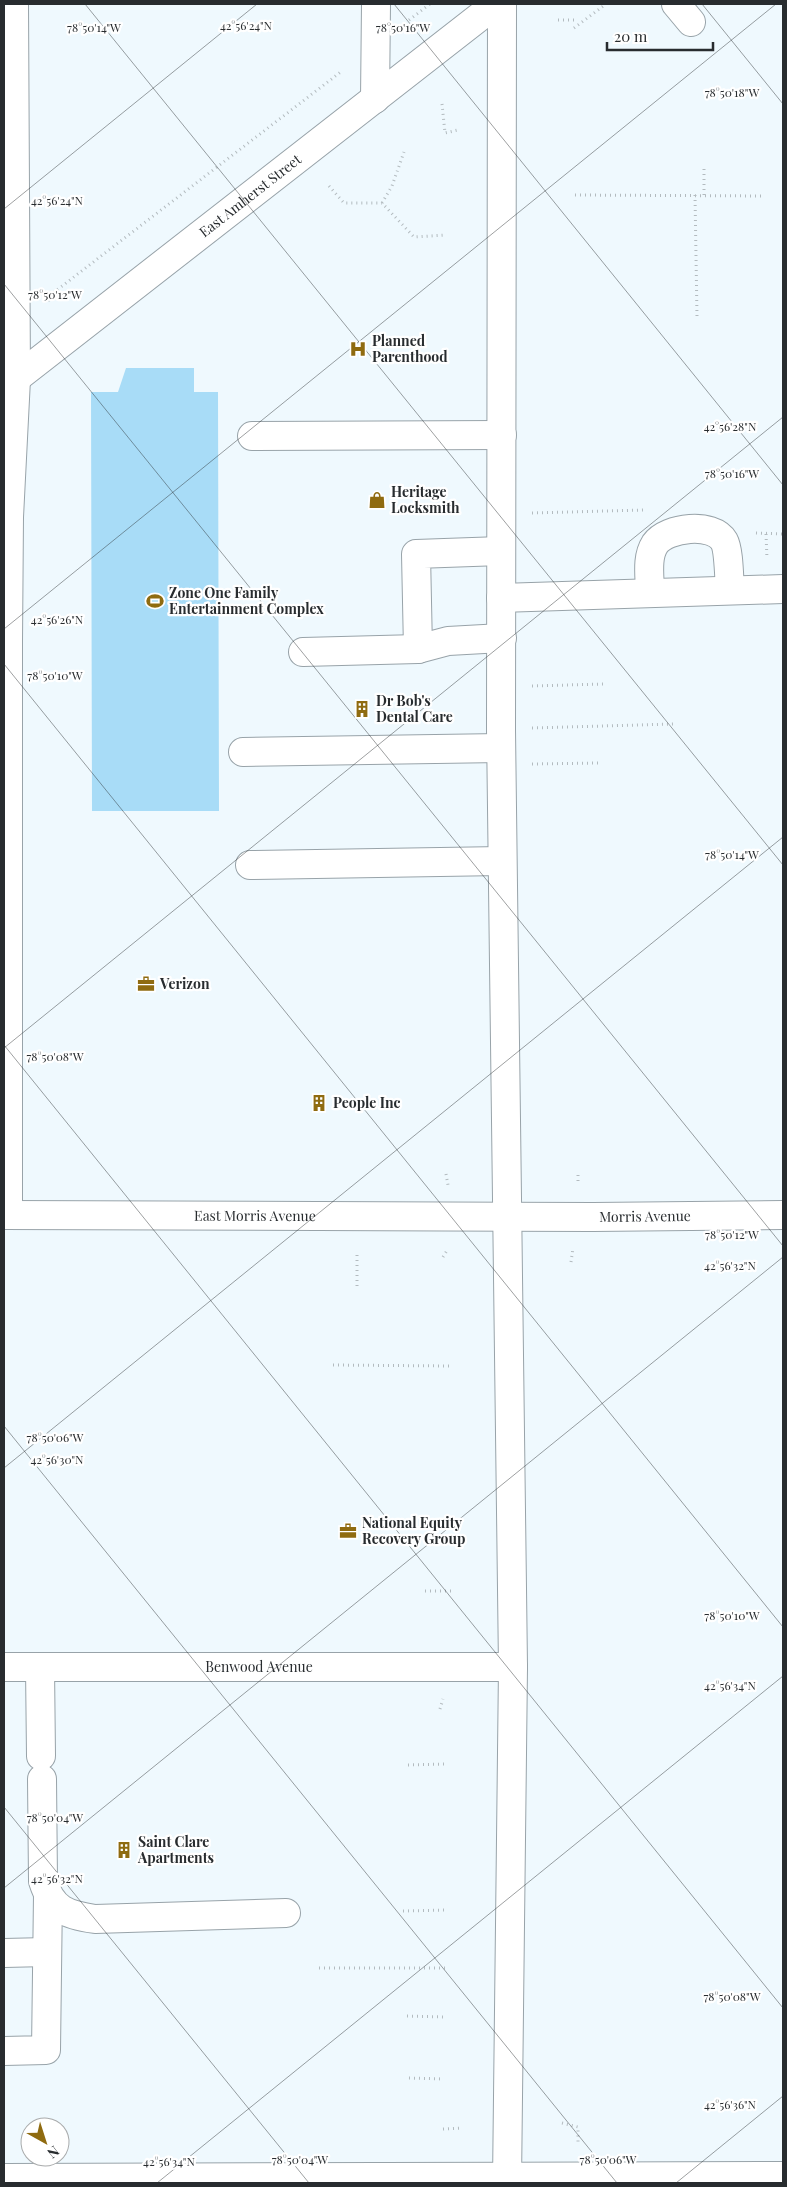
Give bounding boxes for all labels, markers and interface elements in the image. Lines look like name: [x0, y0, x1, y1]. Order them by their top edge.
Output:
text: 42°56'24"N: [220, 17, 273, 33]
text: 78°50'14"W: [67, 19, 121, 35]
text: 78°50'16"W: [376, 19, 430, 35]
scale bar: [607, 20, 713, 52]
text: 20 m: [614, 26, 648, 46]
text: 78°50'18"W: [705, 84, 759, 100]
street label: East Amherst Street: [195, 149, 306, 241]
text: 42°56'24"N: [31, 192, 84, 208]
text: 78°50'12"W: [28, 286, 82, 302]
place label: Planned Parenthood: [372, 331, 448, 366]
hospital icon: Planned Parenthood: [348, 339, 368, 359]
text: 42°56'28"N: [704, 418, 757, 434]
text: 78°50'16"W: [705, 465, 759, 481]
place label: Heritage Locksmith: [391, 482, 460, 517]
shop icon: Heritage Locksmith: [367, 490, 387, 510]
place label: Zone One Family Entertainment Complex: [169, 583, 324, 618]
sports icon: Zone One Family Entertainment Complex: [145, 591, 165, 611]
text: 42°56'26"N: [31, 611, 84, 627]
text: 78°50'10"W: [27, 667, 83, 683]
place label: Dr Bob's Dental Care: [376, 691, 453, 726]
building icon: Dr Bob's Dental Care: [352, 699, 372, 719]
text: 78°50'14"W: [705, 846, 759, 862]
office icon: Verizon: [136, 974, 156, 994]
place label: Verizon: [159, 974, 210, 993]
text: 78°50'08"W: [26, 1048, 84, 1064]
building icon: People Inc: [309, 1093, 329, 1113]
place label: People Inc: [333, 1093, 401, 1112]
street label: East Morris Avenue: [194, 1206, 316, 1225]
street label: Morris Avenue: [599, 1206, 691, 1226]
text: 78°50'12"W: [705, 1226, 759, 1242]
text: 42°56'32"N: [704, 1257, 756, 1273]
text: 78°50'06"W: [27, 1429, 84, 1445]
text: 42°56'30"N: [30, 1451, 84, 1467]
place label: National Equity Recovery Group: [362, 1513, 465, 1548]
office icon: National Equity Recovery Group: [338, 1521, 358, 1541]
text: 78°50'10"W: [704, 1607, 760, 1623]
street label: Benwood Avenue: [205, 1657, 313, 1676]
text: 42°56'34"N: [704, 1677, 756, 1693]
text: 78°50'04"W: [27, 1809, 83, 1825]
place label: Saint Clare Apartments: [137, 1832, 214, 1867]
building icon: Saint Clare Apartments: [114, 1840, 134, 1860]
text: 42°56'32"N: [31, 1870, 83, 1886]
text: 78°50'08"W: [703, 1988, 761, 2004]
text: 42°56'36"N: [704, 2096, 757, 2112]
north arrow: [20, 2117, 70, 2167]
text: N: [44, 2142, 63, 2163]
text: 78°50'04"W: [272, 2151, 328, 2167]
text: 78°50'06"W: [580, 2151, 637, 2167]
text: 42°56'34"N: [143, 2153, 195, 2169]

